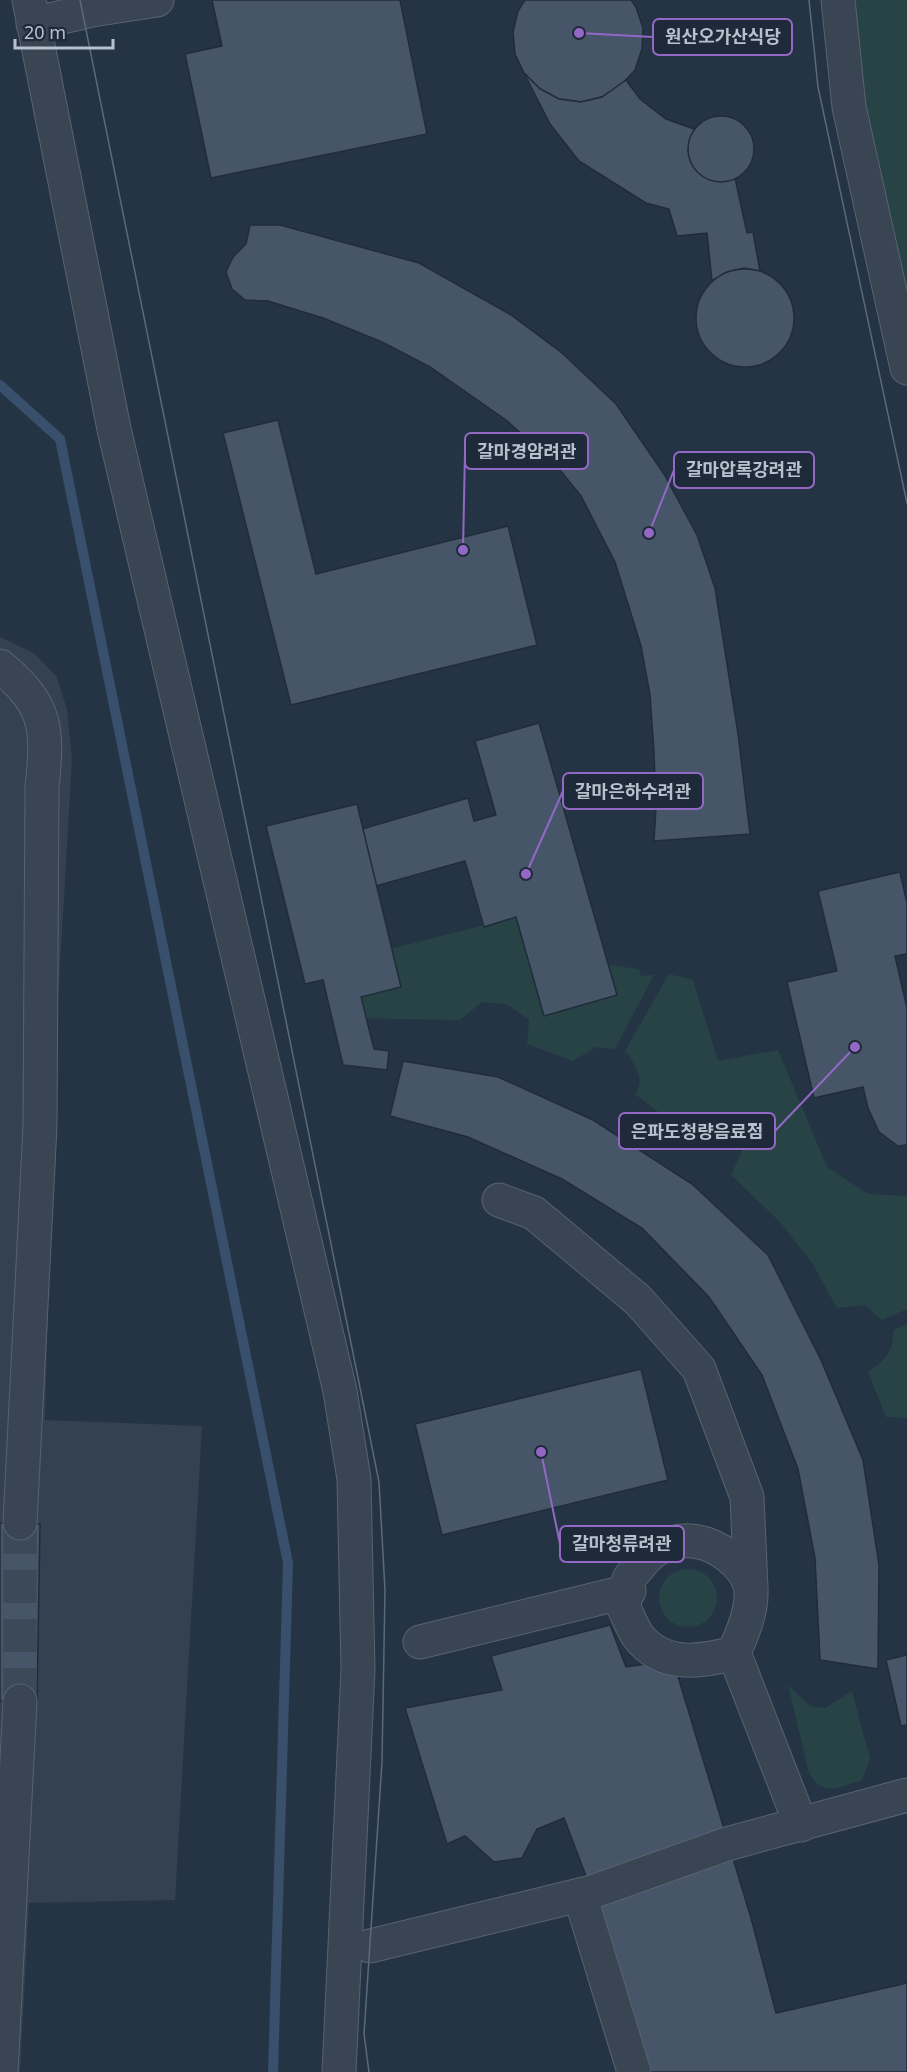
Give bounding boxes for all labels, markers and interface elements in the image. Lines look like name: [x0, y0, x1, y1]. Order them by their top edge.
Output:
scale bar: [15, 12, 112, 50]
callout: 원산오가산식당: [653, 19, 792, 55]
text: 20 m: [24, 20, 66, 44]
text: 원산오가산식당: [665, 24, 781, 48]
callout: 갈마경암려관: [465, 433, 588, 469]
text: 갈마경암려관: [477, 439, 577, 463]
callout: 갈마압록강려관: [674, 452, 814, 488]
text: 갈마압록강려관: [686, 457, 802, 481]
callout: 갈마은하수려관: [563, 773, 703, 809]
text: 갈마은하수려관: [575, 779, 691, 803]
callout: 은파도청량음료점: [619, 1113, 775, 1149]
text: 은파도청량음료점: [631, 1119, 763, 1143]
callout: 갈마청류려관: [560, 1526, 684, 1562]
text: 갈마청류려관: [572, 1531, 672, 1555]

